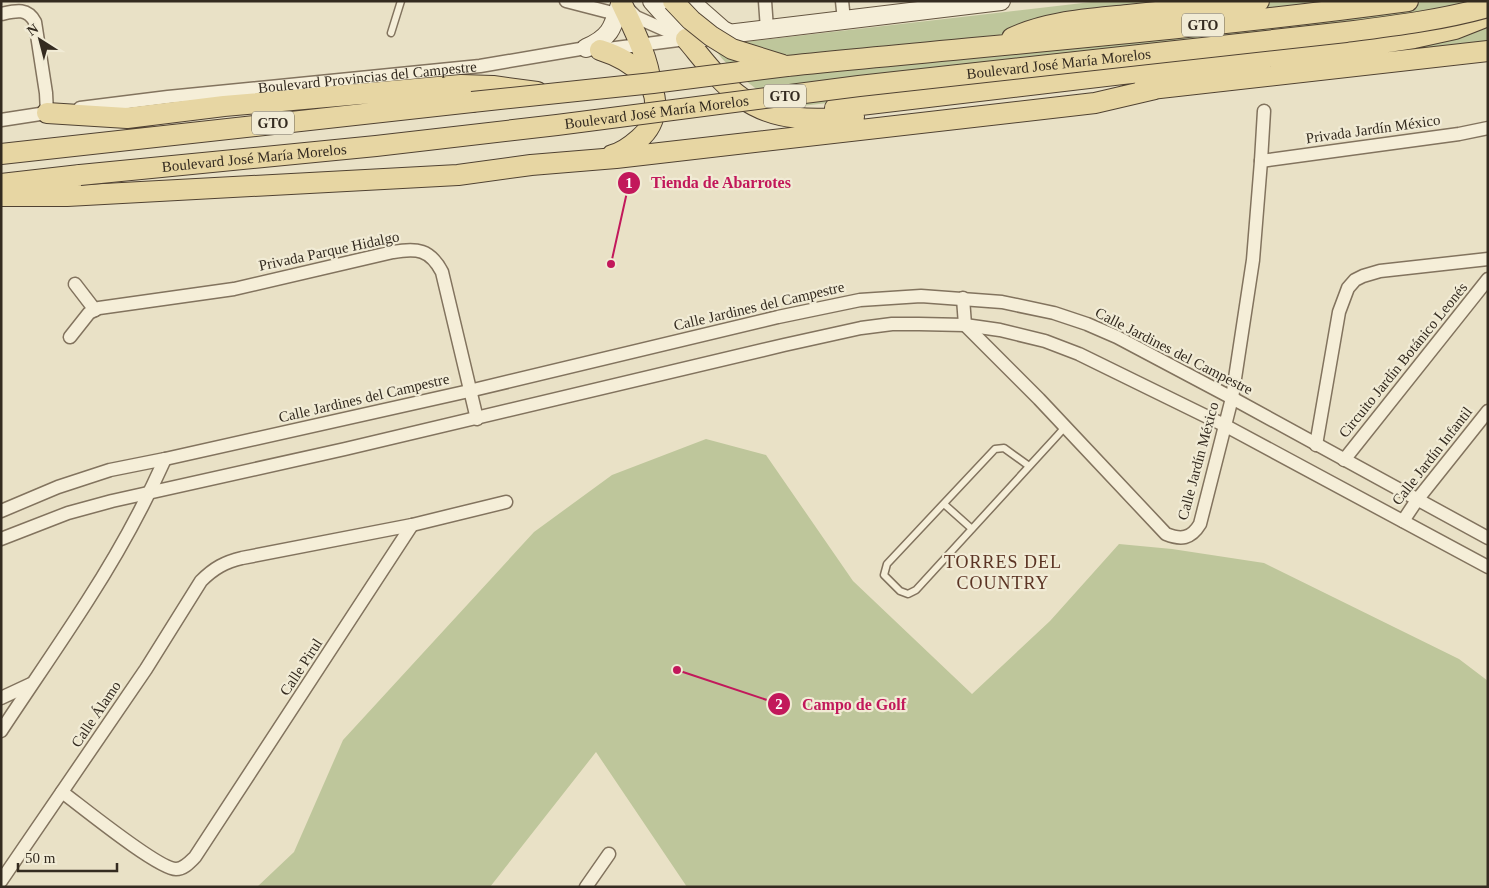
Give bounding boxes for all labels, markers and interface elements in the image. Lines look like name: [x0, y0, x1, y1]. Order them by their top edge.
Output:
road number: GTO: [1182, 14, 1224, 36]
north arrow: [15, 15, 65, 65]
text: N: [24, 21, 41, 39]
street label: Boulevard José María Morelos: [966, 46, 1152, 82]
street label: Boulevard Provincias del Campestre: [257, 58, 478, 96]
road number: GTO: [764, 84, 806, 108]
street label: Boulevard José María Morelos: [564, 92, 750, 132]
road number: GTO: [252, 112, 294, 134]
street label: Privada Jardín México: [1305, 112, 1441, 146]
street label: Boulevard José María Morelos: [161, 141, 347, 175]
callout: Tienda de Abarrotes: [616, 167, 802, 198]
text: Tienda de Abarrotes: [651, 174, 791, 191]
text: 1: [625, 175, 633, 191]
street label: Privada Parque Hidalgo: [257, 228, 401, 274]
street label: Calle Jardines del Campestre: [672, 278, 846, 333]
street label: Circuito Jardín Botánico Leonés: [1336, 279, 1471, 441]
street label: Calle Jardines del Campestre: [1093, 304, 1256, 398]
street label: Calle Jardines del Campestre: [277, 370, 451, 425]
street label: Calle Jardín México: [1175, 400, 1221, 522]
street label: Calle Jardín Infantil: [1389, 404, 1475, 508]
district label: TORRES DEL COUNTRY: [944, 552, 1062, 593]
street label: Calle Pirul: [277, 636, 325, 698]
street label: Calle Álamo: [68, 678, 124, 750]
callout: Campo de Golf: [767, 688, 916, 719]
text: 2: [775, 696, 783, 712]
text: Campo de Golf: [802, 696, 907, 714]
scale bar: [18, 840, 116, 872]
text: 50 m: [25, 850, 56, 866]

